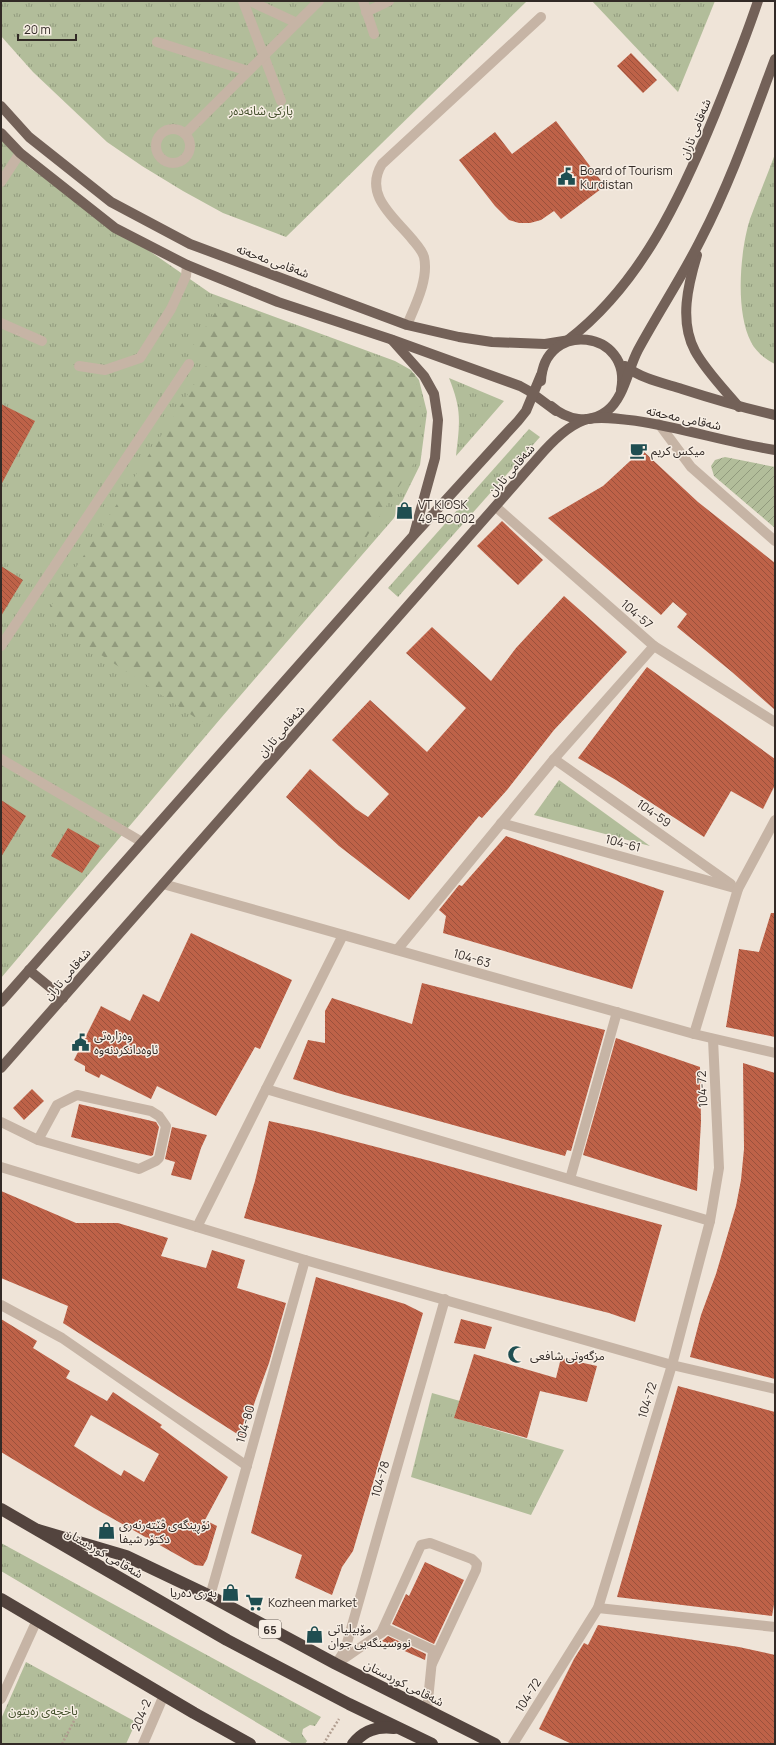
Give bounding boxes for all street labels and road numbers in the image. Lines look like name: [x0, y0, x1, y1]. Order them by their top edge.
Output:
street label: شەقامی تاران: [675, 96, 715, 162]
street label: شەقامی مەحەتە: [234, 240, 312, 282]
street label: شەقامی مەحەتە: [645, 402, 723, 434]
street label: شەقامی تاران: [484, 440, 538, 500]
street label: 104-57: [617, 595, 657, 633]
street label: شەقامی تاران: [254, 701, 308, 761]
street label: 104-59: [633, 795, 675, 831]
street label: 104-61: [603, 830, 643, 856]
street label: شەقامی تاران: [40, 944, 94, 1004]
street label: 104-63: [451, 945, 493, 971]
street label: 104-72: [693, 1070, 711, 1108]
street label: 104-72: [633, 1380, 661, 1420]
street label: 104-80: [232, 1403, 258, 1445]
street label: 104-78: [367, 1459, 393, 1499]
street label: شەقامی کوردستان: [62, 1524, 146, 1582]
road number: 65: [259, 1620, 281, 1638]
street label: شەقامی کوردستان: [361, 1656, 447, 1710]
street label: 104-72: [511, 1675, 545, 1715]
street label: 204-2: [127, 1696, 155, 1734]

